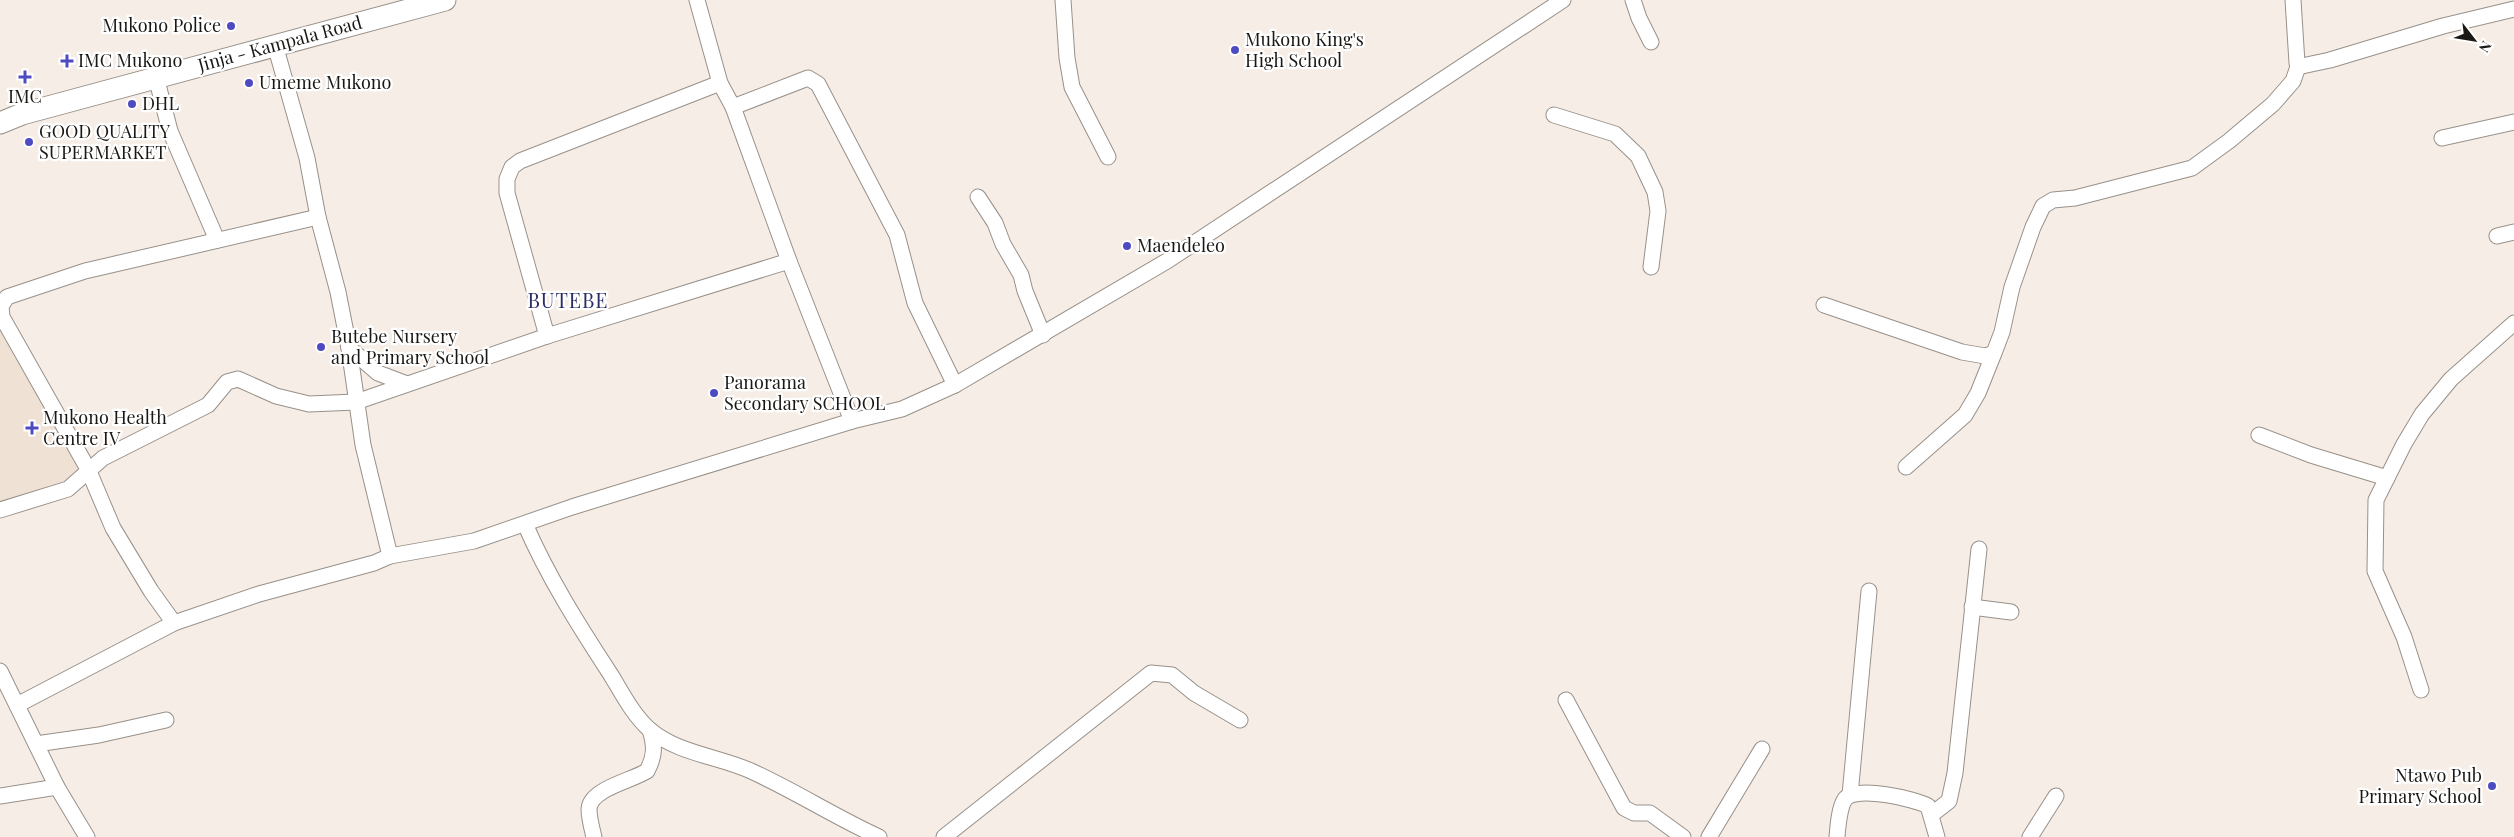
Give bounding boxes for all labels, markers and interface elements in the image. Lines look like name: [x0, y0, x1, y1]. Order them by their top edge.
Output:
street label: Jinja - Kampala Road: [194, 9, 365, 77]
place label: Mukono Police: [102, 13, 221, 37]
north arrow: [2449, 15, 2499, 65]
marker: Mukono Police: [225, 20, 237, 32]
place label: Mukono King's High School: [1245, 27, 1364, 72]
text: N: [2475, 38, 2496, 56]
marker: Mukono King's High School: [1229, 44, 1241, 56]
place label: IMC Mukono: [78, 48, 182, 72]
marker: IMC Mukono: [60, 54, 74, 68]
marker: IMC: [18, 70, 32, 84]
place label: Umeme Mukono: [259, 70, 392, 94]
marker: Umeme Mukono: [243, 77, 255, 89]
place label: IMC: [8, 84, 42, 108]
place label: DHL: [142, 91, 179, 115]
marker: DHL: [126, 98, 138, 110]
place label: GOOD QUALITY SUPERMARKET: [39, 119, 171, 164]
marker: GOOD QUALITY SUPERMARKET: [23, 136, 35, 148]
place label: Maendeleo: [1137, 233, 1225, 257]
marker: Maendeleo: [1121, 240, 1133, 252]
district label: BUTEBE: [527, 286, 609, 313]
place label: Butebe Nursery and Primary School: [331, 324, 489, 369]
marker: Butebe Nursery and Primary School: [315, 341, 327, 353]
place label: Panorama Secondary SCHOOL: [724, 370, 886, 415]
marker: Panorama Secondary SCHOOL: [708, 387, 720, 399]
place label: Mukono Health Centre IV: [43, 405, 167, 450]
marker: Mukono Health Centre IV: [25, 421, 39, 435]
place label: Ntawo Pub Primary School: [2358, 763, 2482, 808]
marker: Ntawo Pub Primary School: [2486, 780, 2498, 792]

